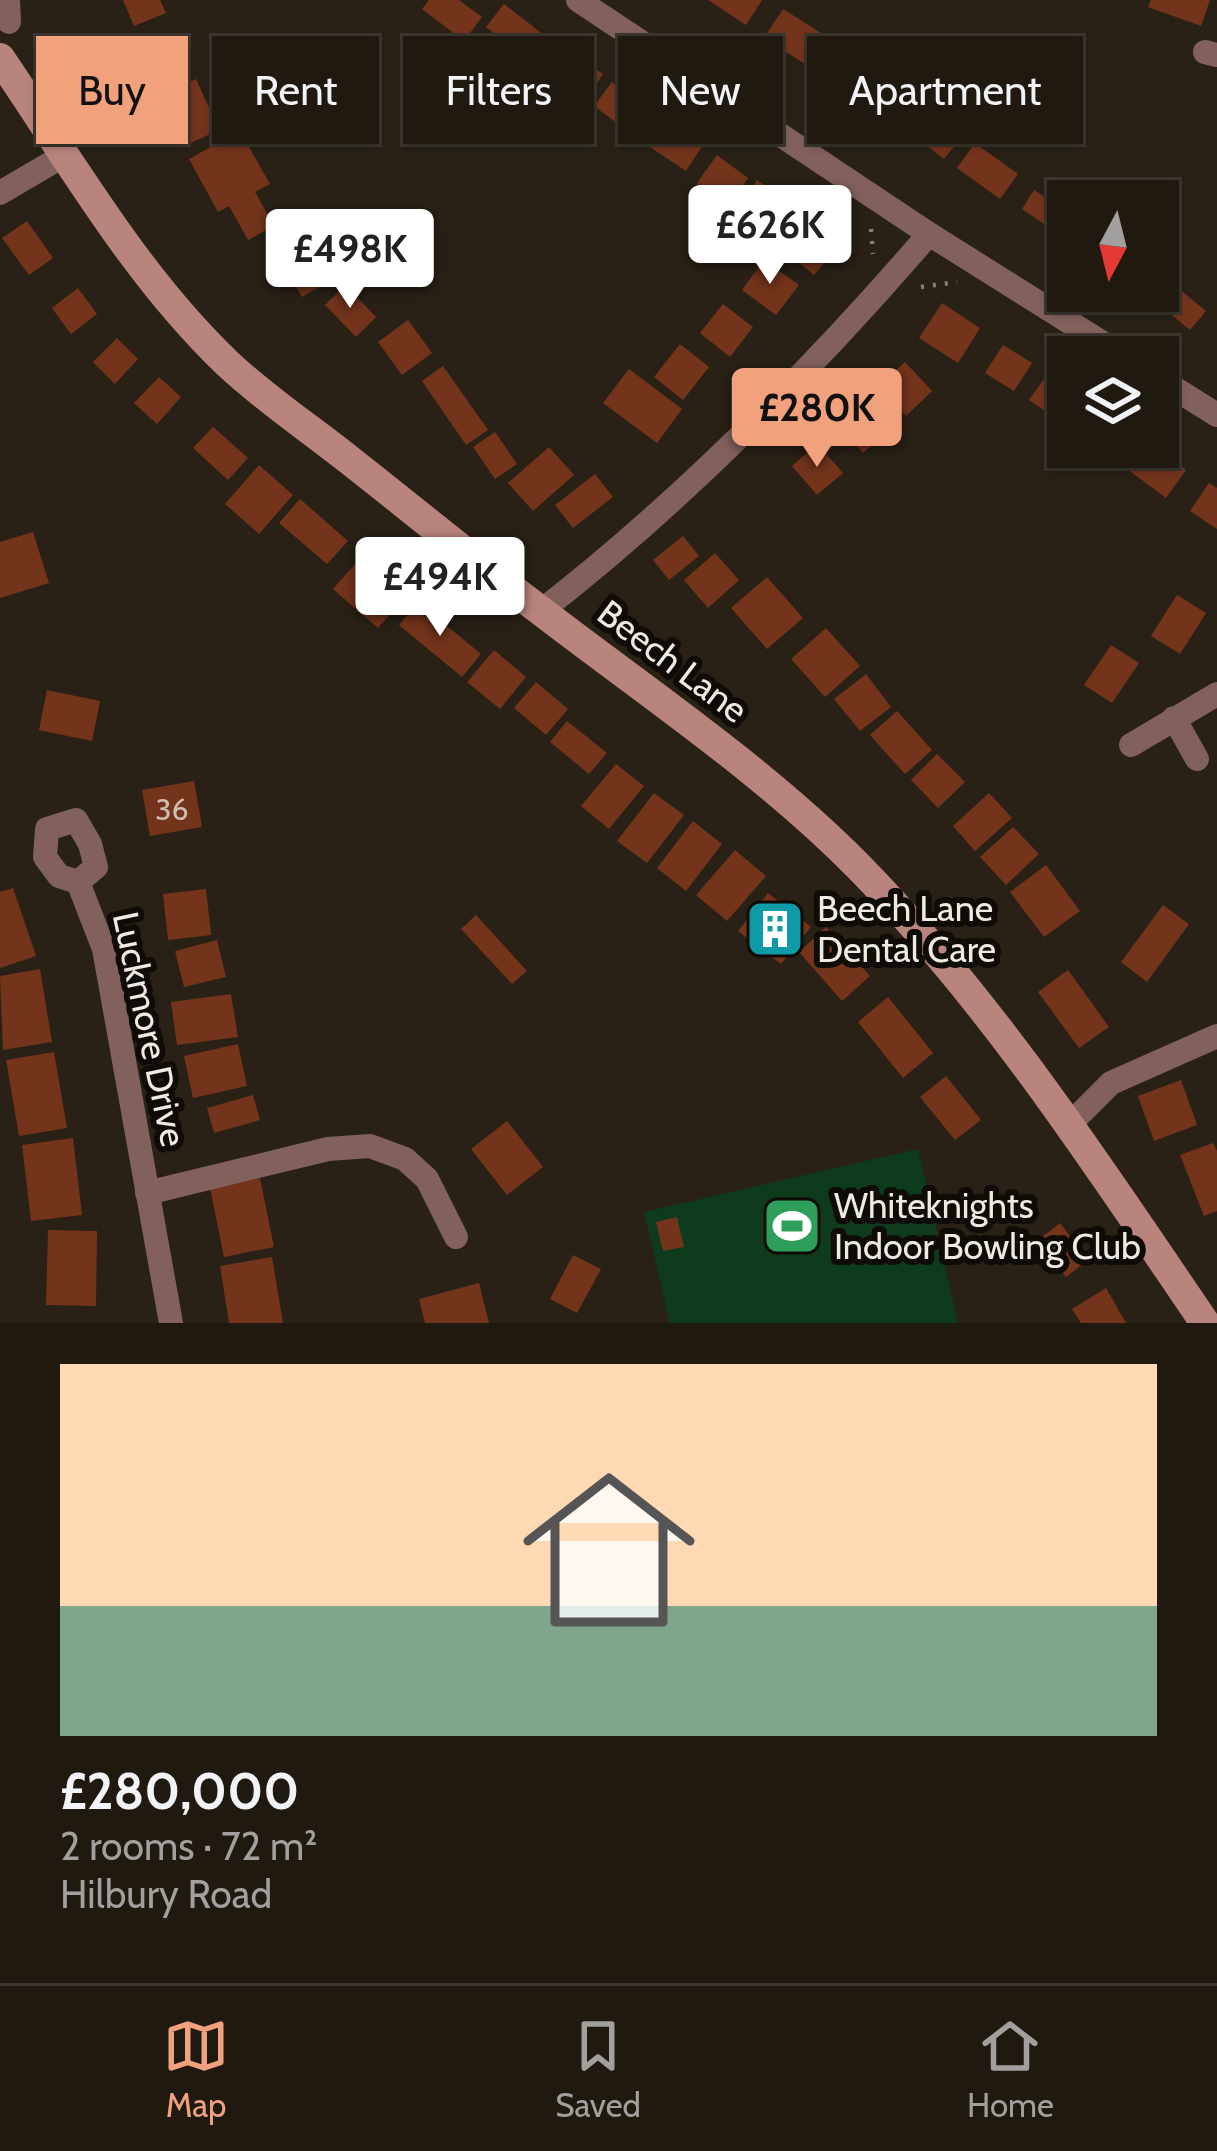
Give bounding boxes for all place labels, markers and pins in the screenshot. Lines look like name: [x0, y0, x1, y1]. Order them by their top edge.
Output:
pin: £626K: [686, 185, 854, 287]
pin: £498K: [266, 209, 434, 311]
pin: £280K: [733, 368, 901, 470]
pin: £494K: [356, 537, 524, 639]
place label: Beech Lane Dental Care: [817, 886, 996, 971]
building icon: Beech Lane Dental Care: [744, 898, 806, 960]
place label: Whiteknights Indoor Bowling Club: [834, 1183, 1141, 1268]
sports icon: Whiteknights Indoor Bowling Club: [761, 1195, 823, 1257]

